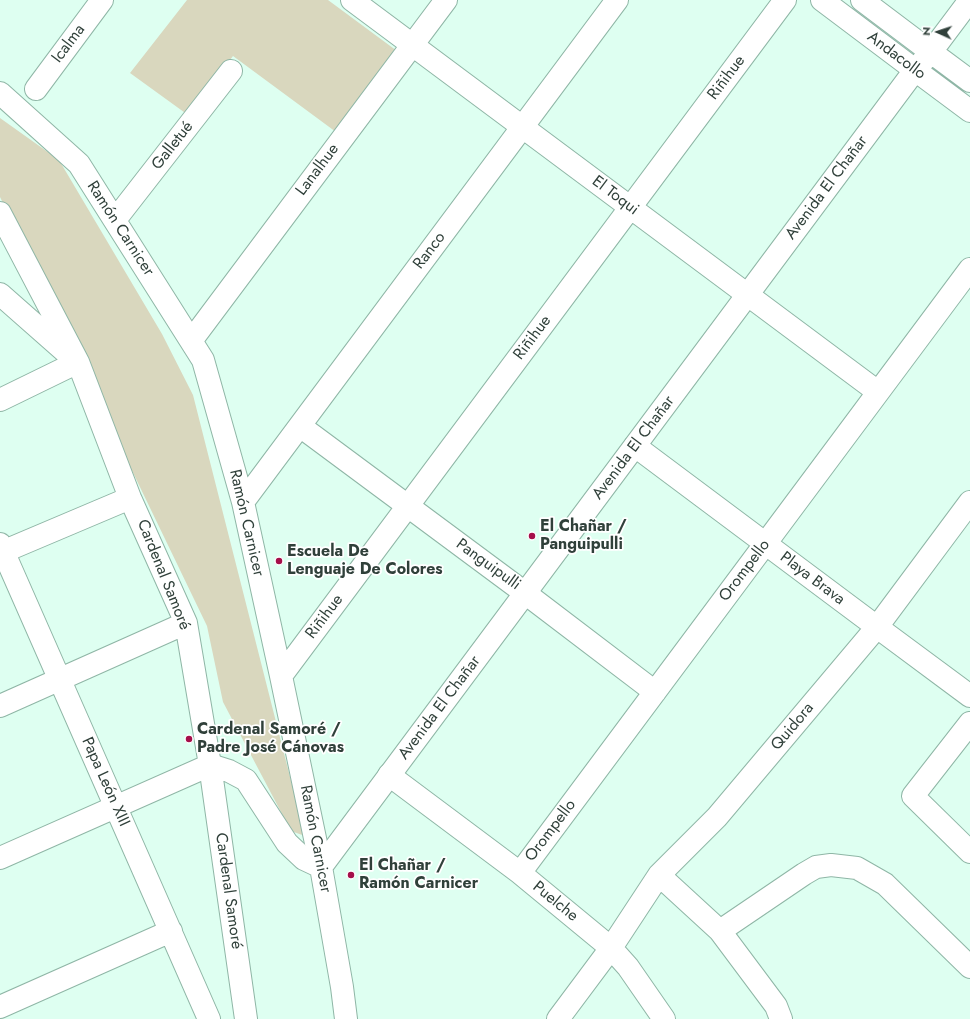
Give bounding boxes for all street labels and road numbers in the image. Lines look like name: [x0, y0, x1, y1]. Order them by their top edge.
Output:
street label: Icalma: [48, 21, 90, 67]
street label: Andacollo: [863, 28, 929, 84]
street label: Riñihue: [704, 52, 750, 104]
street label: Galletué: [148, 118, 198, 174]
street label: Avenida El Chañar: [782, 132, 872, 244]
street label: Lanalhue: [292, 140, 344, 200]
street label: El Toqui: [588, 172, 642, 220]
street label: Ramón Carnicer: [82, 178, 158, 280]
street label: Ranco: [410, 229, 450, 273]
street label: Riñihue: [510, 312, 556, 364]
street label: Avenida El Chañar: [589, 392, 679, 504]
street label: Ramón Carnicer: [224, 468, 268, 578]
street label: Cardenal Samoré: [132, 517, 194, 633]
street label: Panguipulli: [452, 535, 524, 595]
street label: Orompello: [715, 536, 775, 606]
street label: Playa Brava: [776, 548, 848, 610]
street label: Riñihue: [302, 591, 348, 643]
street label: Avenida El Chañar: [395, 652, 485, 764]
street label: Quidora: [768, 699, 818, 755]
street label: Papa León XIII: [77, 734, 133, 830]
street label: Ramón Carnicer: [295, 784, 335, 894]
street label: Orompello: [521, 796, 581, 866]
street label: Cardenal Samoré: [210, 832, 246, 950]
street label: Puelche: [528, 878, 582, 926]

